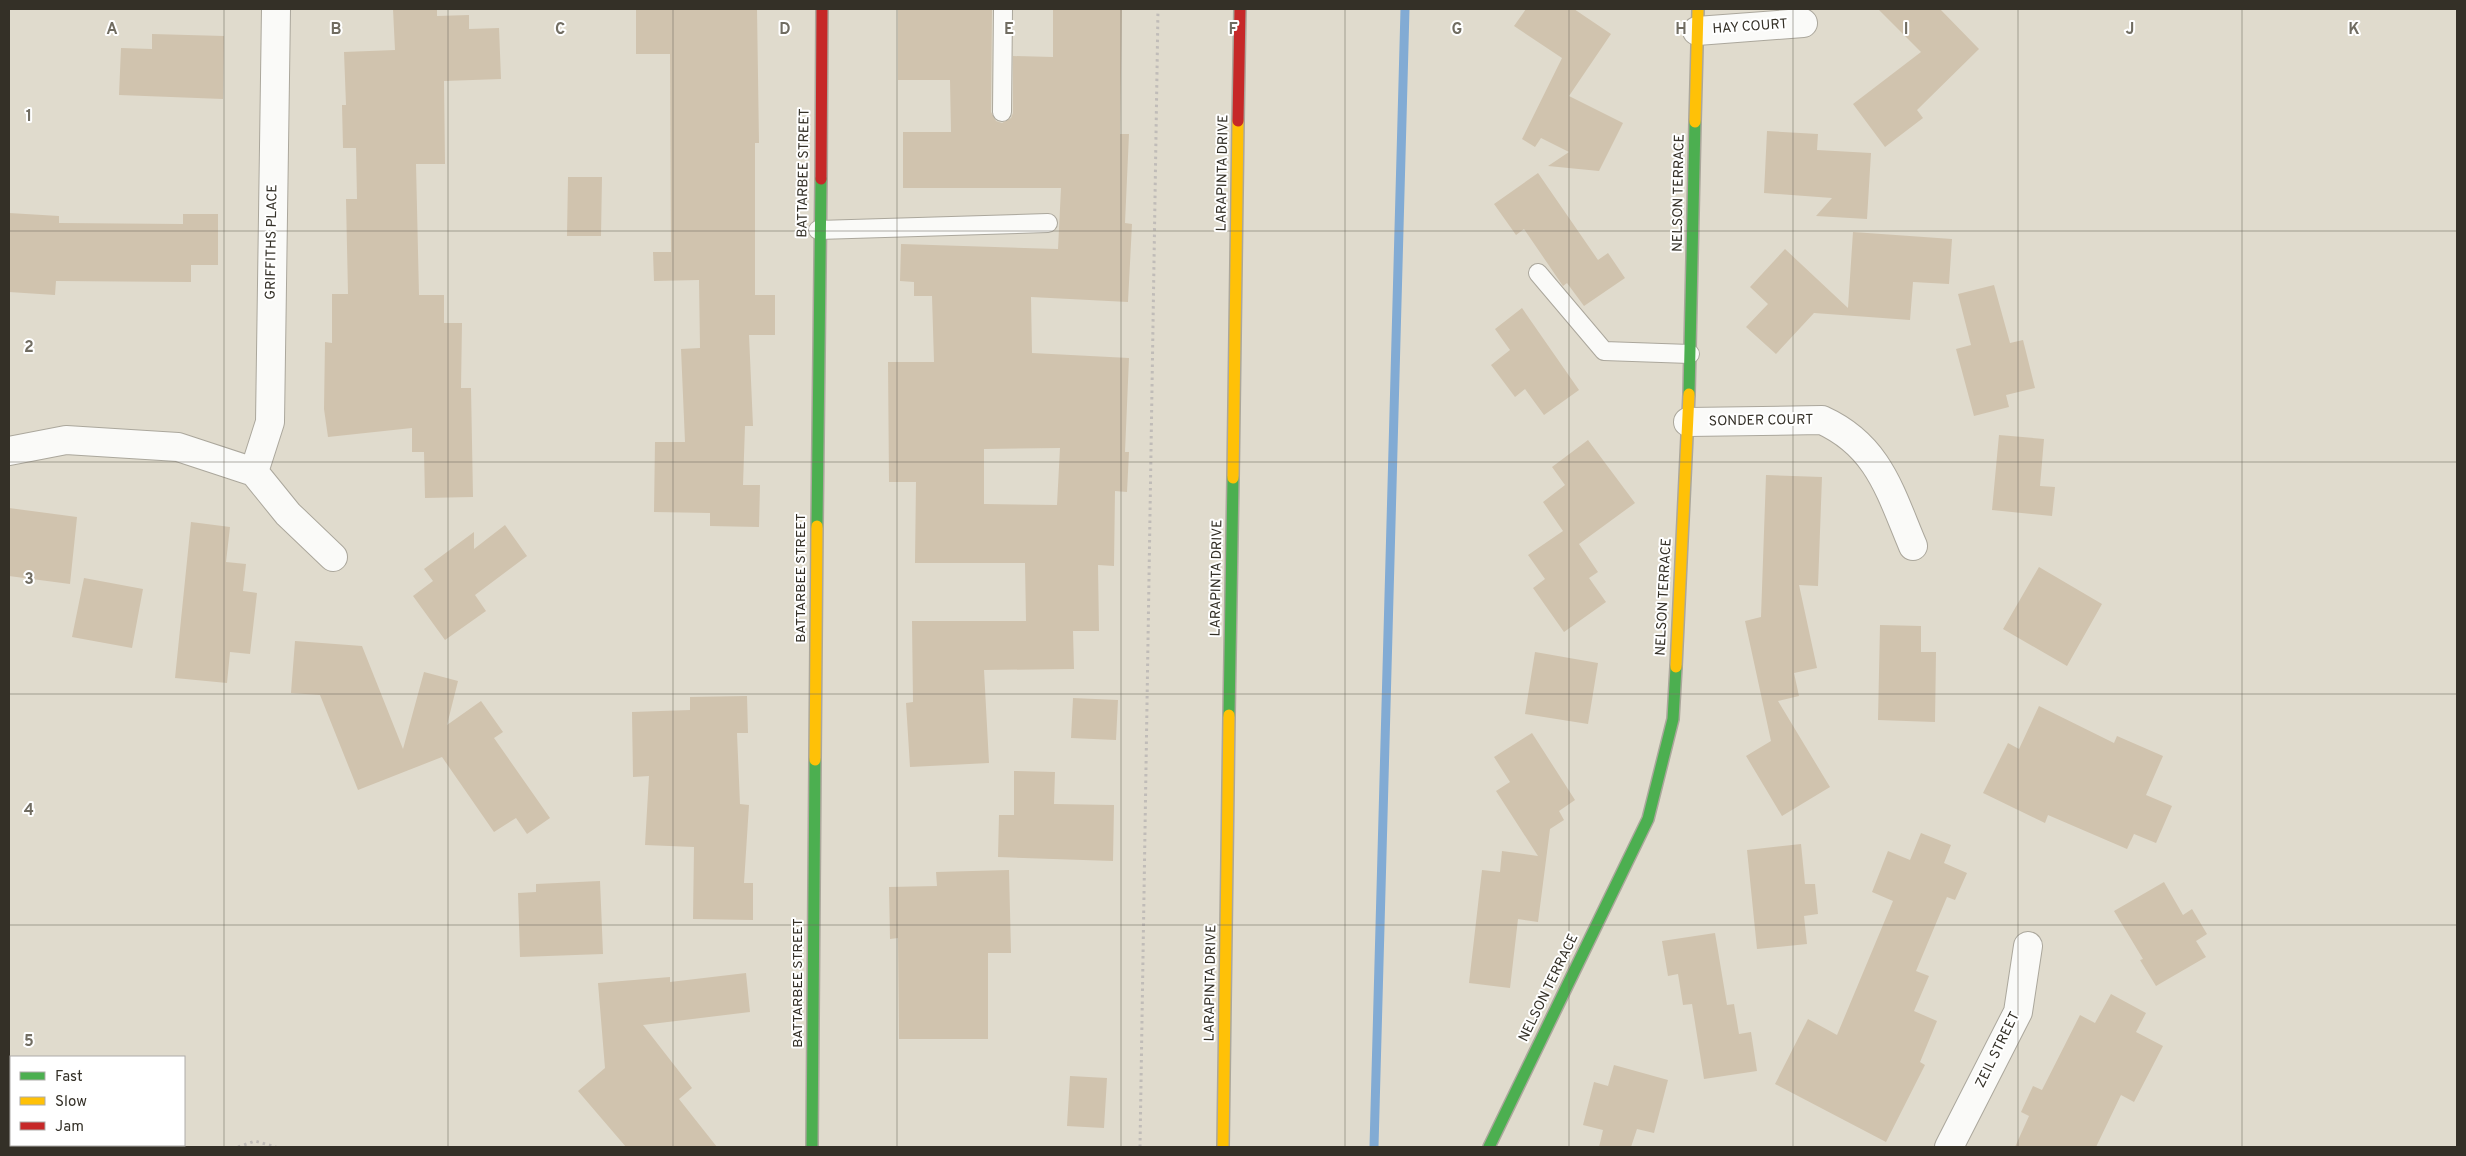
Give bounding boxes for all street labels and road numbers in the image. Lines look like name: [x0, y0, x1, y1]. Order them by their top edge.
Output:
street label: HAY COURT: [1712, 16, 1788, 38]
street label: BATTARBEE STREET: [794, 108, 814, 238]
street label: LARAPINTA DRIVE: [1213, 114, 1233, 232]
street label: NELSON TERRACE: [1669, 134, 1689, 252]
street label: GRIFFITHS PLACE: [262, 184, 282, 300]
street label: SONDER COURT: [1709, 412, 1813, 430]
street label: BATTARBEE STREET: [793, 513, 810, 643]
street label: LARAPINTA DRIVE: [1207, 519, 1227, 637]
street label: NELSON TERRACE: [1652, 538, 1676, 656]
street label: BATTARBEE STREET: [790, 918, 807, 1048]
street label: LARAPINTA DRIVE: [1201, 924, 1221, 1042]
street label: NELSON TERRACE: [1516, 931, 1582, 1045]
street label: ZEIL STREET: [1972, 1009, 2024, 1091]

